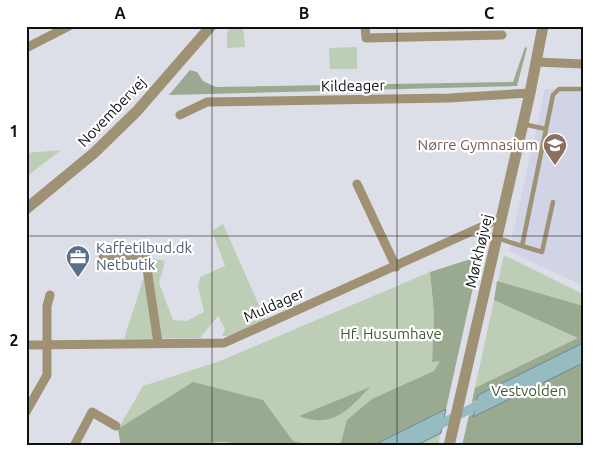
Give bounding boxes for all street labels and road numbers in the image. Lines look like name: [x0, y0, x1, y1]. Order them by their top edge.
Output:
street label: Novembervej: [74, 73, 149, 150]
street label: Kildeager: [321, 76, 386, 95]
street label: Mørkhøjvej: [462, 212, 495, 289]
street label: Muldager: [241, 284, 307, 325]

